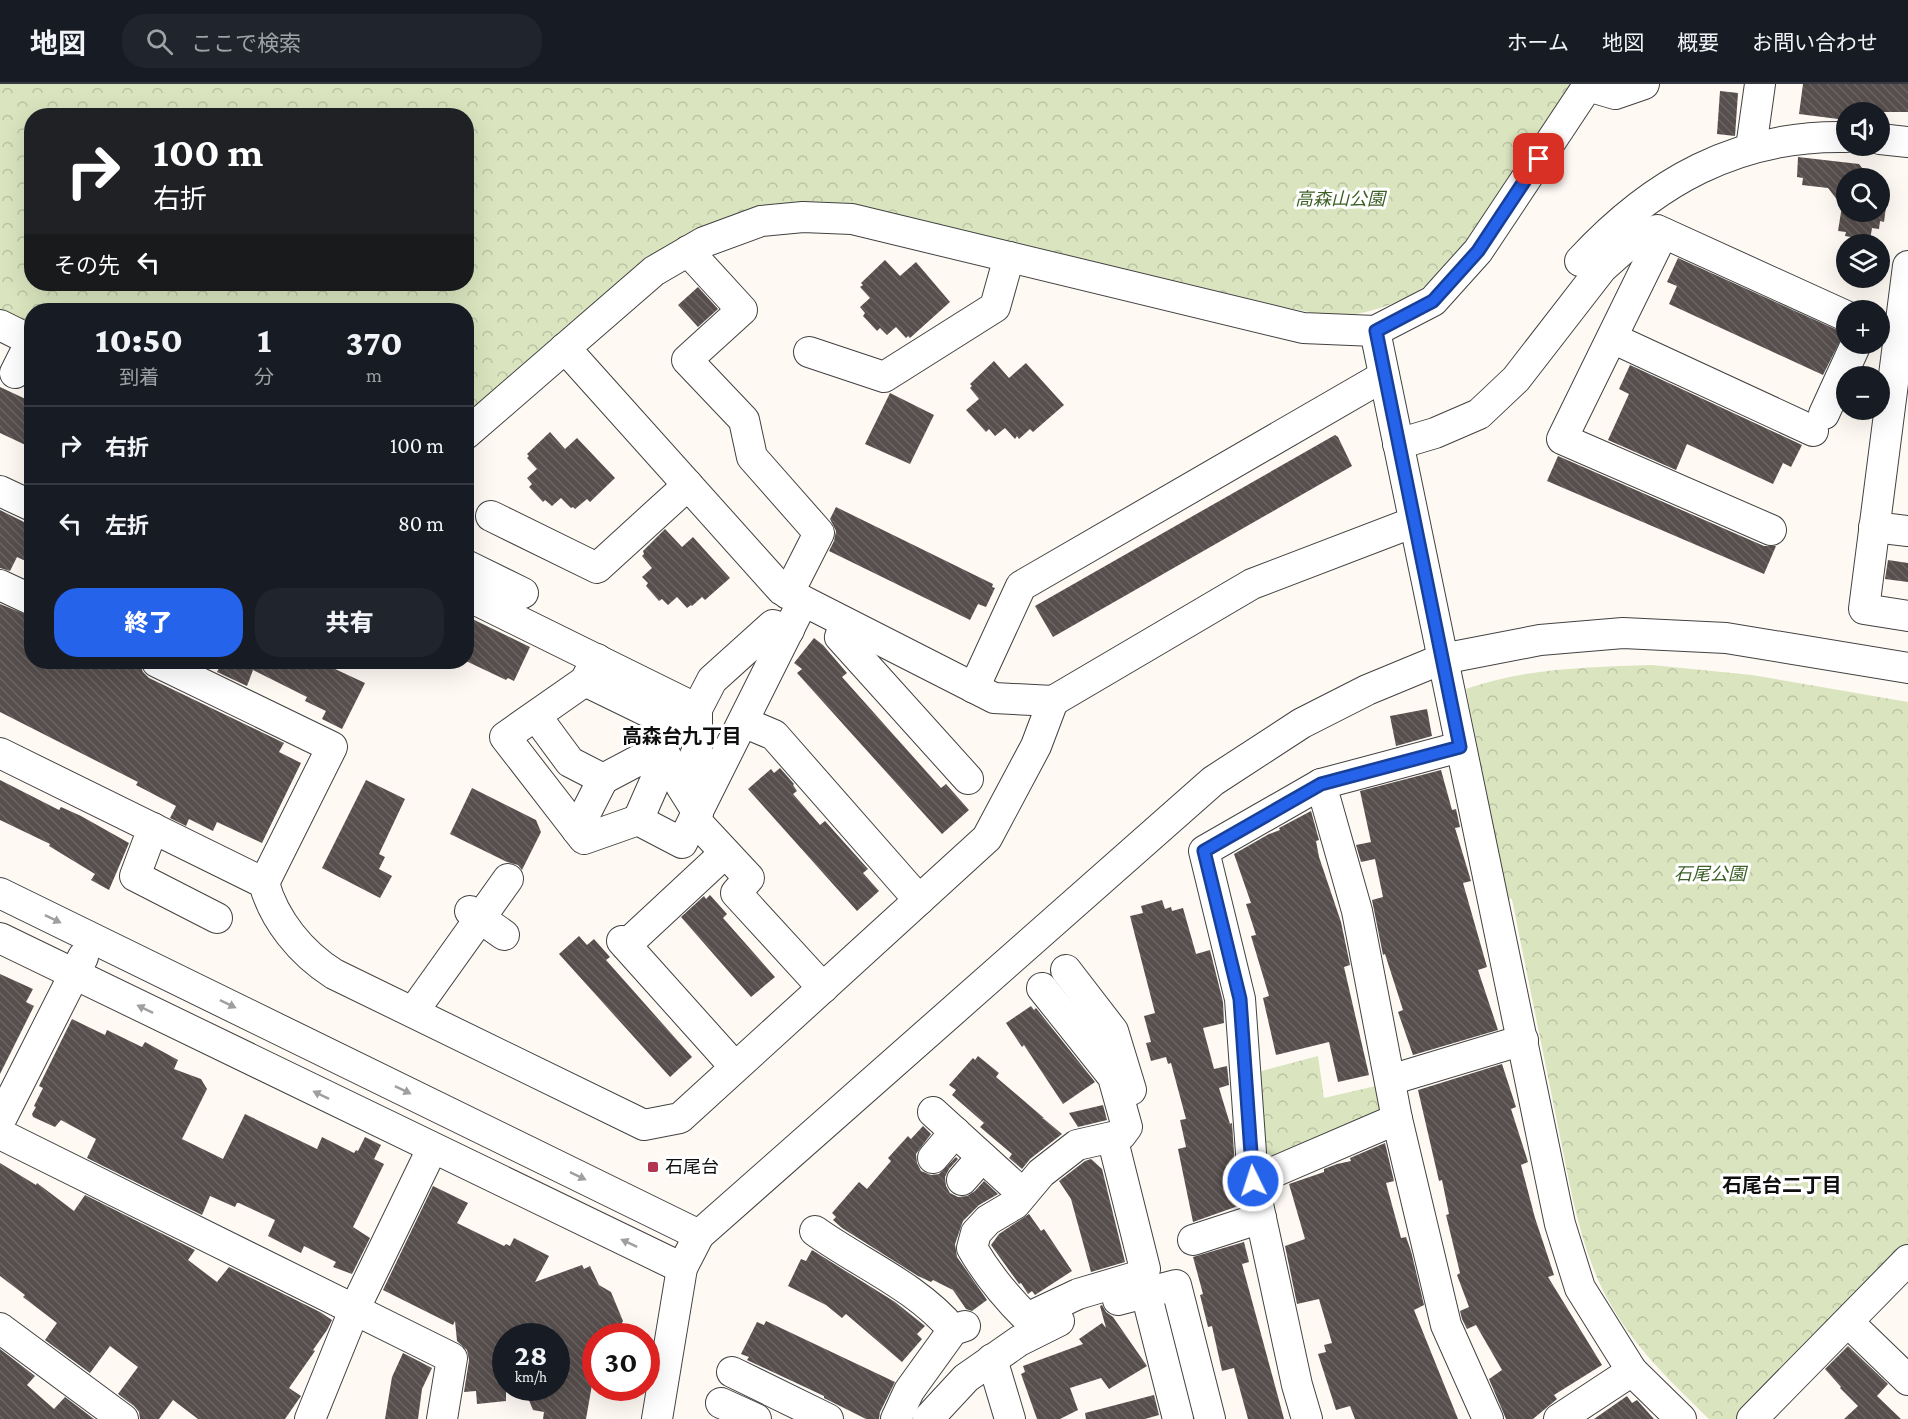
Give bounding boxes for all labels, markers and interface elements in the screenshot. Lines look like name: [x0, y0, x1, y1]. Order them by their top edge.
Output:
search box: [122, 14, 542, 68]
icon: search: [143, 25, 176, 58]
text: 地図: [30, 28, 86, 59]
text: ここで検索: [191, 31, 301, 56]
text: ホーム: [1507, 31, 1569, 55]
text: 地図: [1602, 31, 1644, 55]
text: 概要: [1677, 31, 1719, 55]
text: お問い合わせ: [1752, 31, 1878, 55]
map controls: [1836, 102, 1890, 420]
button: sound: [1836, 102, 1890, 156]
text: 100 m: [153, 128, 263, 175]
icon: right: [54, 132, 132, 210]
pin: [1513, 133, 1564, 184]
icon: arrive: [1522, 142, 1555, 175]
button: search: [1836, 168, 1890, 222]
text: 右折: [153, 184, 207, 214]
park label: 高森山公園: [1295, 189, 1388, 209]
button: layers: [1836, 234, 1890, 288]
icon: left: [132, 246, 165, 279]
text: その先: [54, 253, 120, 278]
button: +: [1836, 300, 1890, 354]
text: 10:50: [95, 320, 183, 360]
text: 1: [257, 320, 271, 360]
text: 370: [346, 323, 403, 363]
text: m: [366, 364, 382, 386]
text: 到着: [119, 366, 159, 388]
text: 分: [254, 366, 274, 388]
button: −: [1836, 366, 1890, 420]
icon: right: [54, 429, 87, 462]
text: 100 m: [390, 433, 444, 458]
text: 右折: [105, 435, 149, 460]
icon: left: [54, 507, 87, 540]
text: 80 m: [398, 511, 444, 536]
text: 左折: [105, 513, 149, 538]
button: 終了: [54, 588, 243, 657]
button: 共有: [255, 588, 444, 657]
district label: 高森台九丁目: [622, 725, 742, 747]
park label: 石尾公園: [1674, 864, 1749, 884]
one-way arrow: [44, 914, 61, 923]
one-way arrow: [219, 1000, 236, 1009]
one-way arrow: [137, 1005, 154, 1014]
one-way arrow: [394, 1086, 411, 1095]
one-way arrow: [312, 1090, 329, 1099]
position arrow: [1221, 1149, 1285, 1213]
place label: 石尾台: [665, 1157, 719, 1177]
marker: 石尾台: [646, 1160, 660, 1174]
one-way arrow: [569, 1171, 586, 1181]
district label: 石尾台二丁目: [1722, 1174, 1842, 1196]
one-way arrow: [620, 1239, 637, 1248]
speed limit sign: 30: [582, 1323, 660, 1401]
text: 28: [515, 1338, 547, 1371]
text: km/h: [515, 1369, 547, 1385]

